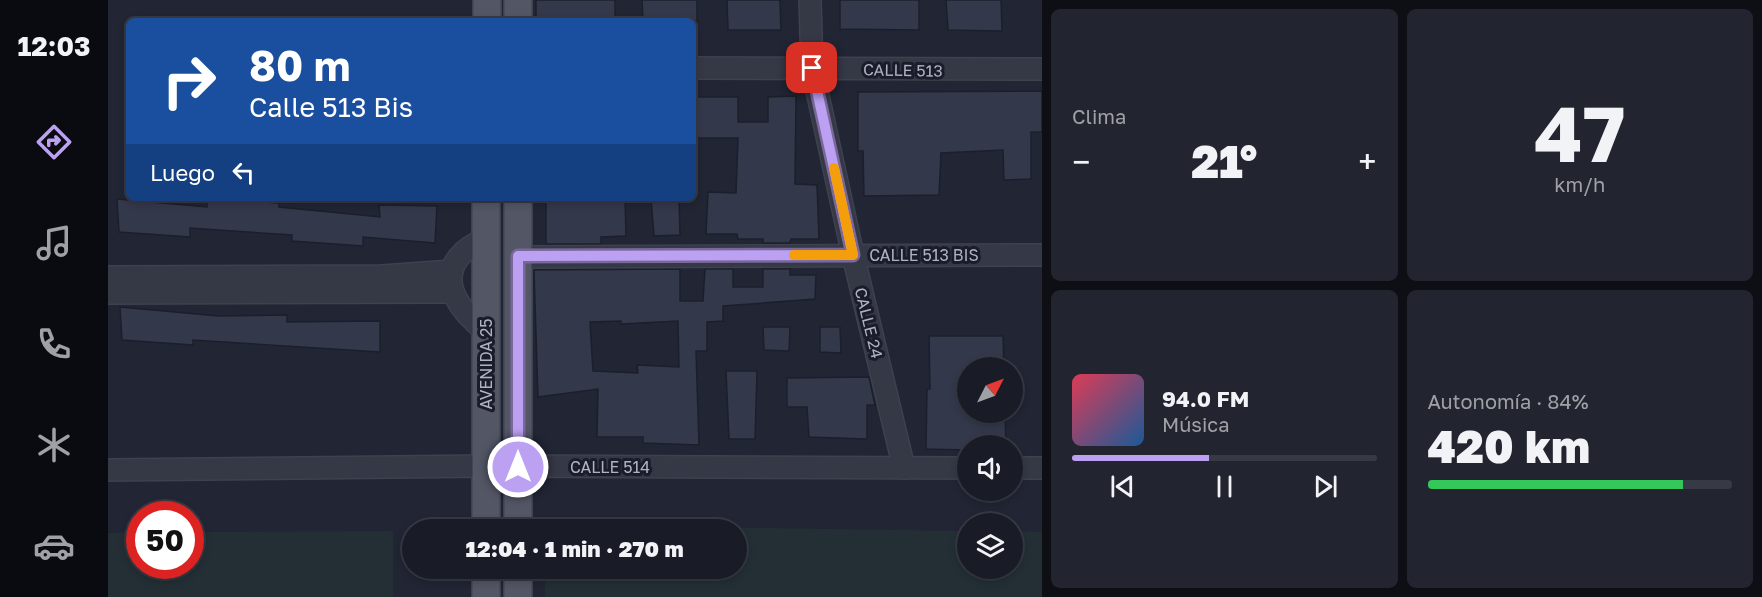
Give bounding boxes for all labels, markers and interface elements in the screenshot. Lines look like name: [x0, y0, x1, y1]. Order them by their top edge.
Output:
text: 12:03: [17, 30, 91, 62]
text: 80 m: [249, 40, 350, 90]
icon: right: [150, 42, 228, 120]
pin: [786, 42, 837, 93]
icon: arrive: [795, 51, 828, 84]
street label: CALLE 513: [863, 59, 943, 81]
text: 47: [1534, 86, 1625, 179]
text: Calle 513 Bis: [249, 91, 413, 123]
text: Clima: [1072, 104, 1126, 128]
icon: directions: [33, 121, 75, 163]
text: 21°: [1191, 134, 1257, 188]
text: −: [1072, 142, 1090, 181]
text: +: [1358, 142, 1377, 181]
icon: left: [227, 156, 260, 189]
text: Luego: [150, 159, 215, 186]
text: km/h: [1554, 172, 1605, 196]
icon: music: [33, 222, 75, 264]
street label: CALLE 513 BIS: [869, 245, 979, 265]
street label: CALLE 24: [851, 285, 887, 361]
street label: AVENIDA 25: [476, 318, 496, 410]
icon: phone: [33, 323, 75, 365]
north arrow: [957, 357, 1023, 423]
map controls: [957, 357, 1023, 579]
text: 94.0 FM: [1162, 385, 1249, 412]
text: Autonomía · 84%: [1428, 389, 1588, 413]
text: Música: [1162, 412, 1229, 436]
text: 420 km: [1428, 419, 1590, 473]
icon: climate: [33, 424, 75, 466]
position arrow: [486, 435, 550, 499]
button: sound: [957, 435, 1023, 501]
street label: CALLE 514: [570, 457, 650, 477]
icon: previous: [1106, 470, 1139, 503]
icon: pause: [1208, 470, 1241, 503]
icon: next: [1309, 470, 1342, 503]
speed limit sign: 50: [126, 501, 204, 579]
button: layers: [957, 513, 1023, 579]
icon: car: [33, 525, 75, 567]
text: 12:04 · 1 min · 270 m: [465, 535, 684, 562]

